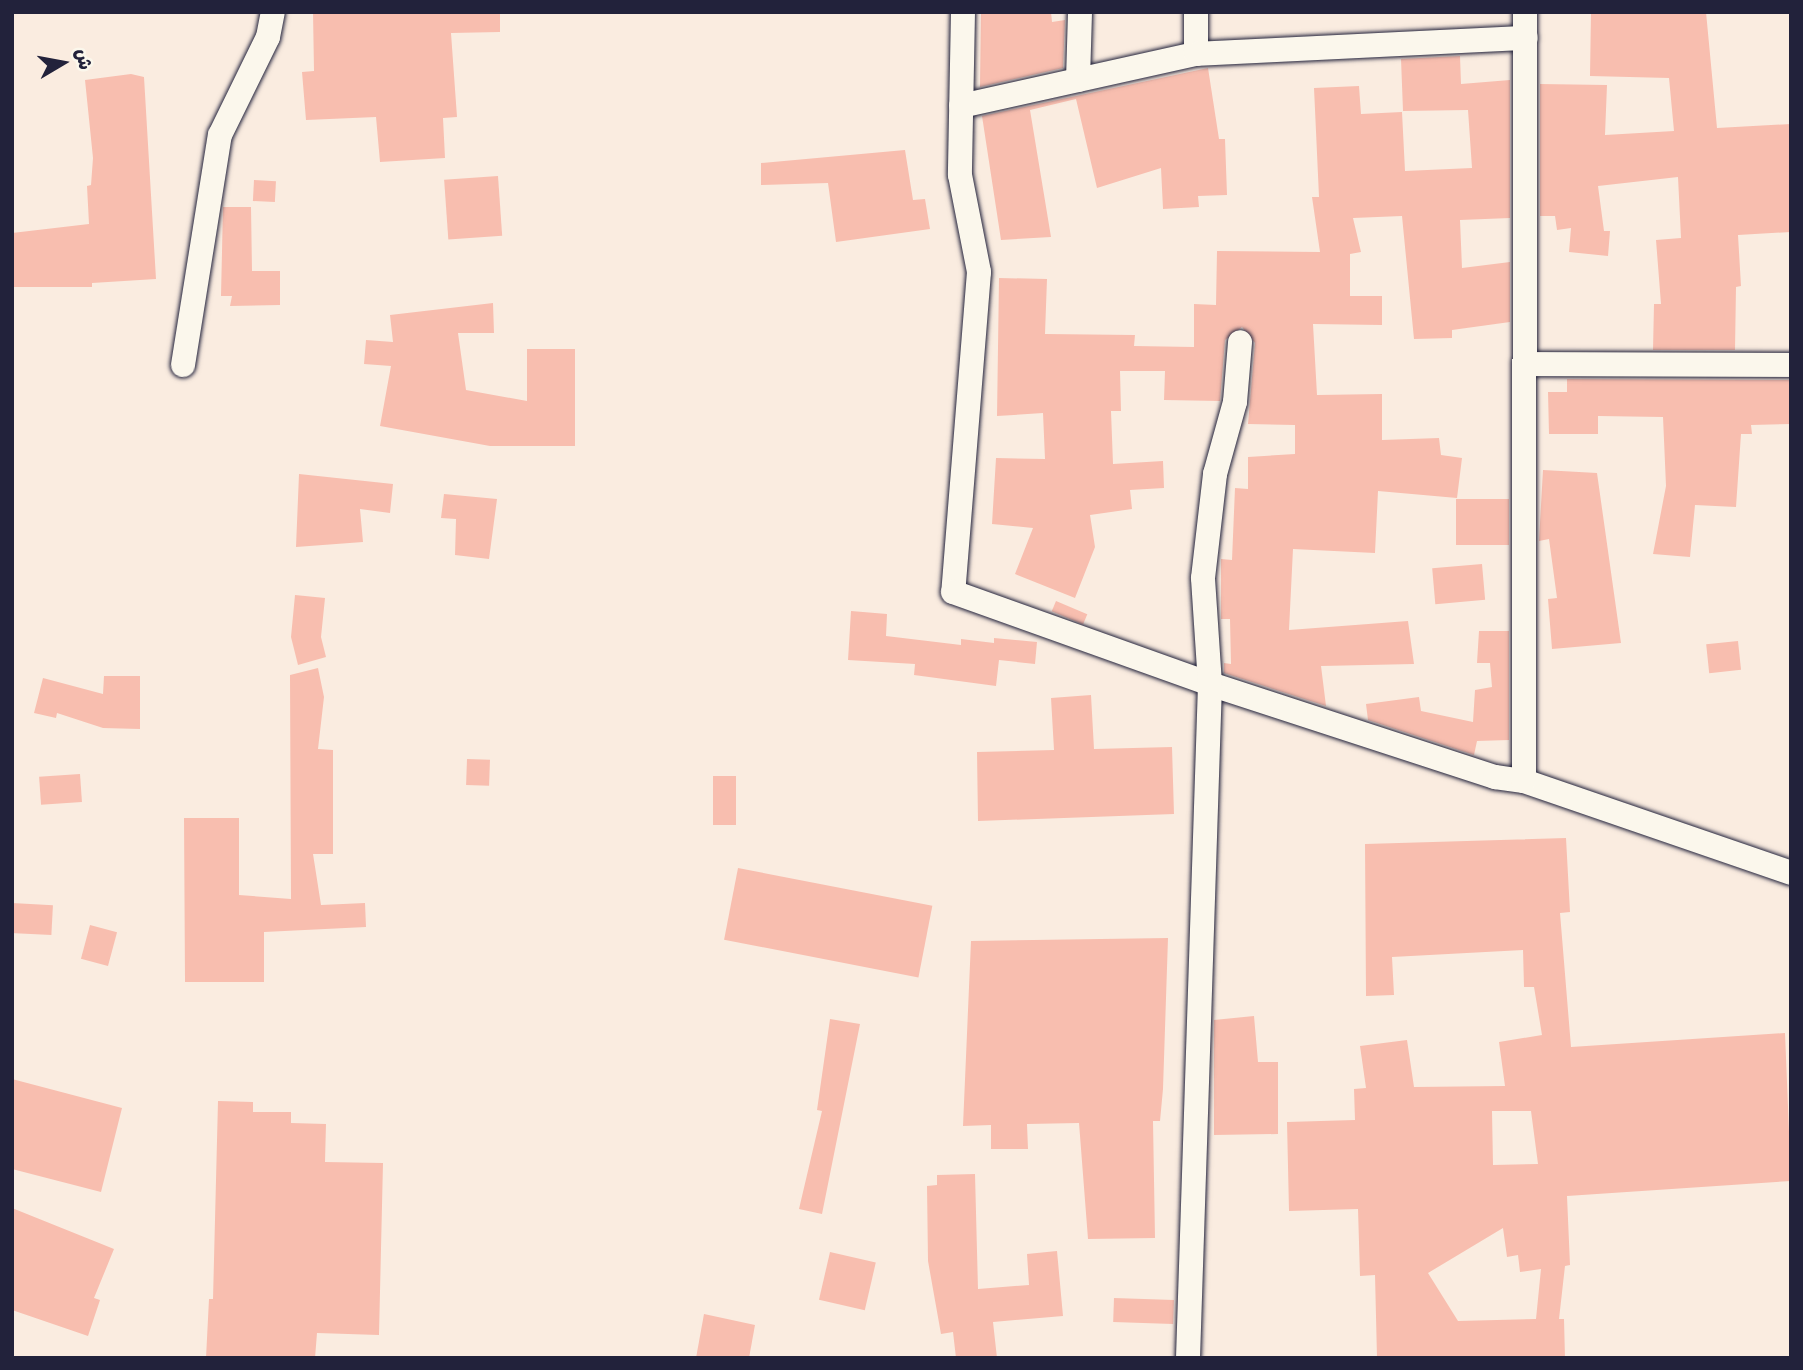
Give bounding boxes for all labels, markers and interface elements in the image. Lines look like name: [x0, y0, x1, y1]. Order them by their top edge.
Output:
north arrow: [28, 28, 98, 98]
text: ش: [71, 47, 97, 72]

